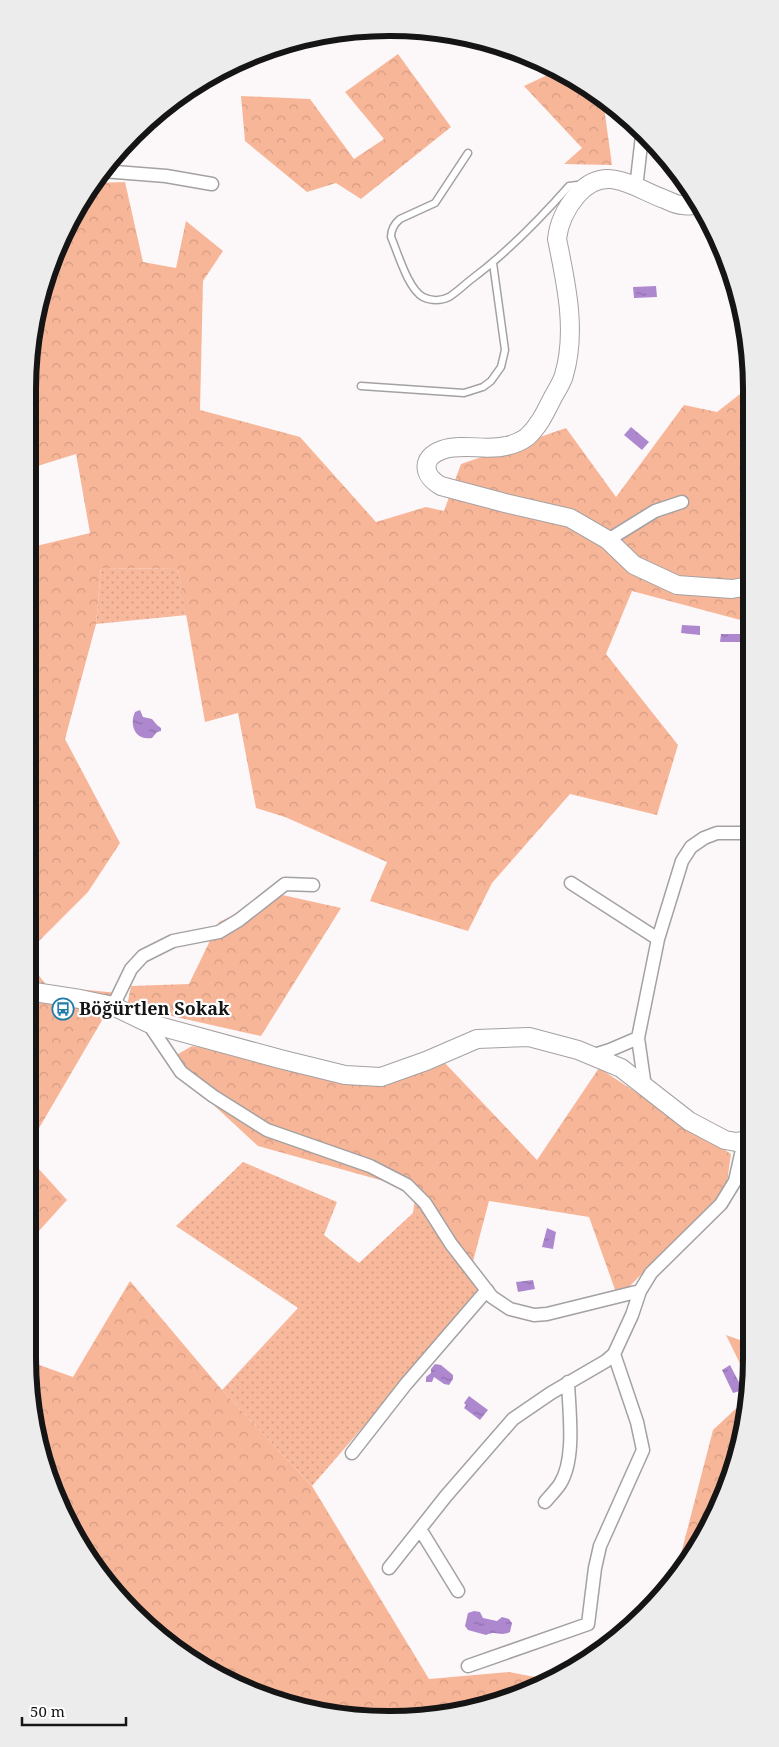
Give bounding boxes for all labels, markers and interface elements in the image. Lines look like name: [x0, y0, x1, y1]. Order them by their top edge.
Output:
place label: Böğürtlen Sokak: [79, 996, 230, 1020]
bus stop icon: Böğürtlen Sokak: [51, 997, 75, 1021]
scale bar: [22, 1694, 126, 1726]
text: 50 m: [30, 1701, 65, 1721]

